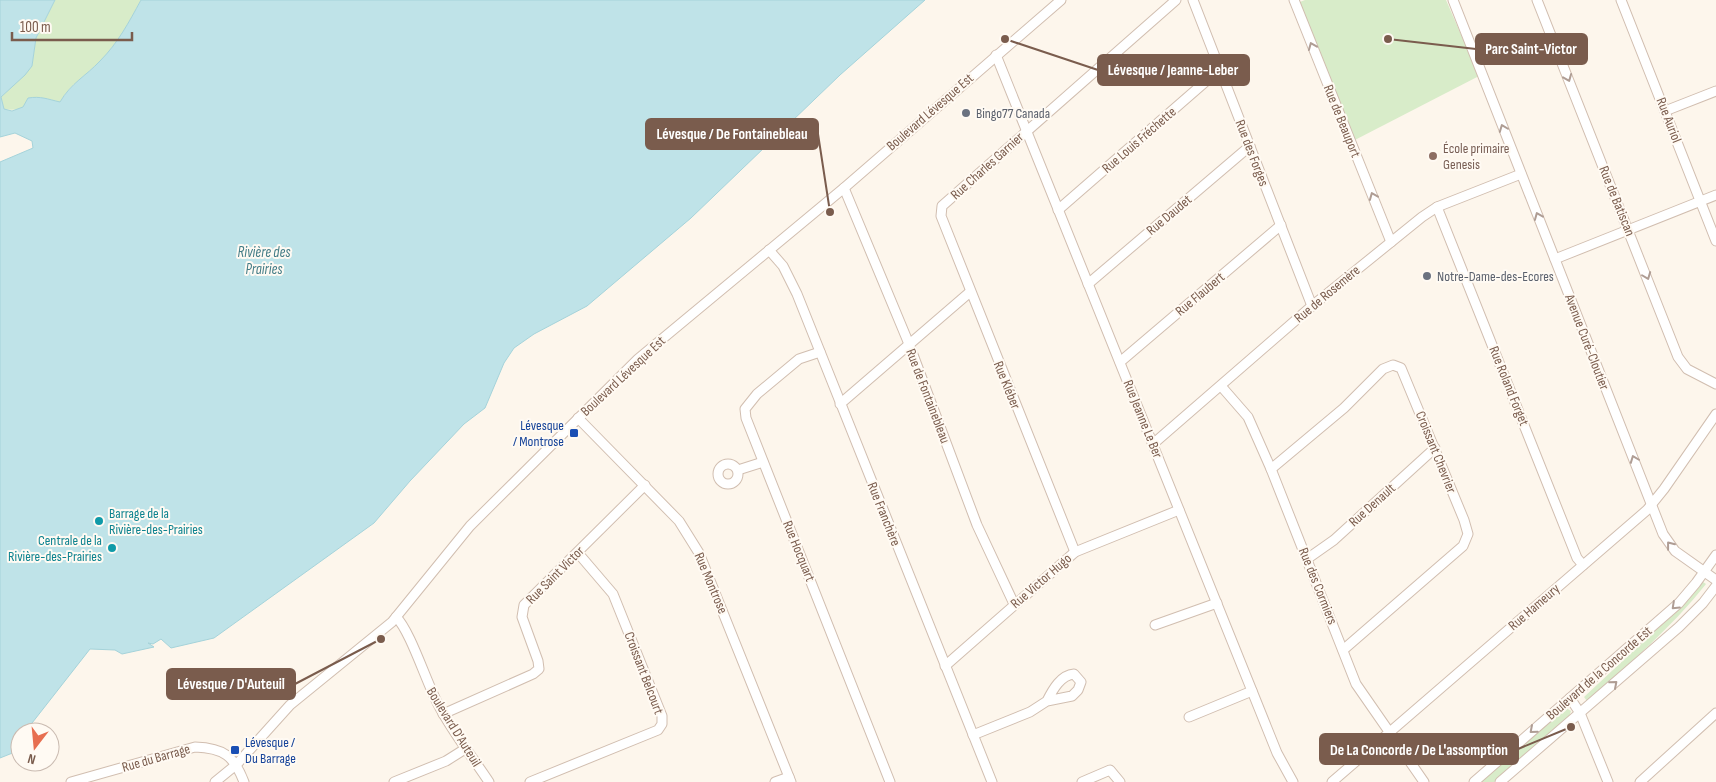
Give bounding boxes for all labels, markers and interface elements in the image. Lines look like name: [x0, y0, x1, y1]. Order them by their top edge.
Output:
scale bar: [12, 10, 132, 42]
text: 100 m: [20, 18, 51, 37]
callout: Parc Saint-Victor: [1476, 34, 1587, 64]
text: Parc Saint-Victor: [1485, 40, 1577, 59]
one-way arrow: [1308, 42, 1318, 50]
callout: Lévesque / Jeanne-Leber: [1098, 55, 1249, 85]
text: Lévesque / Jeanne-Leber: [1108, 61, 1239, 80]
street label: Boulevard Lévesque Est: [883, 70, 977, 154]
one-way arrow: [1562, 73, 1572, 82]
street label: Rue de Beauport: [1320, 82, 1364, 160]
street label: Rue Auriol: [1653, 95, 1685, 145]
street label: Rue Louis Fréchette: [1098, 103, 1180, 177]
place label: Bingo77 Canada: [976, 105, 1050, 122]
marker: Bingo77 Canada: [960, 107, 972, 119]
street label: Rue des Forges: [1232, 117, 1272, 189]
callout: Lévesque / De Fontainebleau: [646, 119, 818, 149]
text: Lévesque / De Fontainebleau: [656, 125, 808, 144]
one-way arrow: [1499, 125, 1509, 133]
street label: Rue Charles Garnier: [947, 129, 1027, 203]
place label: École primaire Genesis: [1443, 140, 1509, 173]
marker: École primaire Genesis: [1427, 150, 1439, 162]
street label: Rue de Batiscan: [1595, 163, 1639, 239]
street label: Rue Daudet: [1143, 191, 1195, 239]
one-way arrow: [1368, 192, 1379, 201]
one-way arrow: [1533, 212, 1544, 221]
water label: Rivière des Prairies: [237, 243, 291, 279]
street label: Rue de Rosemère: [1291, 262, 1363, 326]
street label: Rue Flaubert: [1172, 268, 1228, 320]
place label: Notre-Dame-des-Ecores: [1437, 268, 1554, 285]
marker: Notre-Dame-des-Ecores: [1421, 270, 1433, 282]
one-way arrow: [1641, 271, 1651, 279]
street label: Avenue Curé-Cloutier: [1561, 291, 1613, 392]
street label: Boulevard Lévesque Est: [577, 332, 669, 420]
street label: Rue Roland Forget: [1485, 344, 1533, 428]
street label: Rue de Fontainebleau: [902, 346, 954, 446]
street label: Rue Kléber: [990, 359, 1024, 411]
street label: Rue Jeanne Le Ber: [1120, 377, 1166, 461]
street label: Croissant Chevrier: [1412, 409, 1460, 495]
place label: Lévesque / Montrose: [513, 417, 564, 450]
marker: Lévesque / Montrose: [568, 427, 580, 439]
one-way arrow: [1629, 455, 1640, 464]
street label: Rue Franchère: [864, 480, 904, 548]
street label: Rue Denault: [1345, 480, 1399, 530]
place label: Barrage de la Rivière-des-Prairies: [109, 505, 203, 538]
marker: Barrage de la Rivière-des-Prairies: [93, 515, 105, 527]
street label: Rue Hocquart: [779, 518, 819, 584]
place label: Centrale de la Rivière-des-Prairies: [8, 532, 102, 565]
one-way arrow: [1667, 541, 1676, 550]
marker: Centrale de la Rivière-des-Prairies: [106, 542, 118, 554]
street label: Rue Saint Victor: [522, 542, 588, 608]
street label: Rue des Cormiers: [1295, 545, 1341, 627]
street label: Rue Montrose: [690, 550, 732, 616]
street label: Rue Victor Hugo: [1007, 550, 1075, 612]
street label: Rue Hameury: [1505, 580, 1564, 634]
one-way arrow: [1671, 600, 1680, 609]
street label: Boulevard de la Concorde Est: [1543, 622, 1655, 724]
street label: Croissant Belcourt: [620, 629, 668, 717]
callout: Lévesque / D'Auteuil: [167, 669, 295, 699]
text: Lévesque / D'Auteuil: [177, 675, 285, 694]
one-way arrow: [1608, 680, 1617, 689]
street label: Boulevard D'Auteuil: [423, 684, 485, 770]
north arrow: [10, 722, 60, 772]
one-way arrow: [1530, 724, 1539, 733]
place label: Lévesque / Du Barrage: [245, 734, 296, 767]
callout: De La Concorde / De L'assomption: [1320, 734, 1518, 764]
street label: Rue du Barrage: [120, 740, 192, 776]
text: De La Concorde / De L'assomption: [1330, 741, 1508, 760]
marker: Lévesque / Du Barrage: [229, 744, 241, 756]
text: N: [26, 750, 37, 768]

